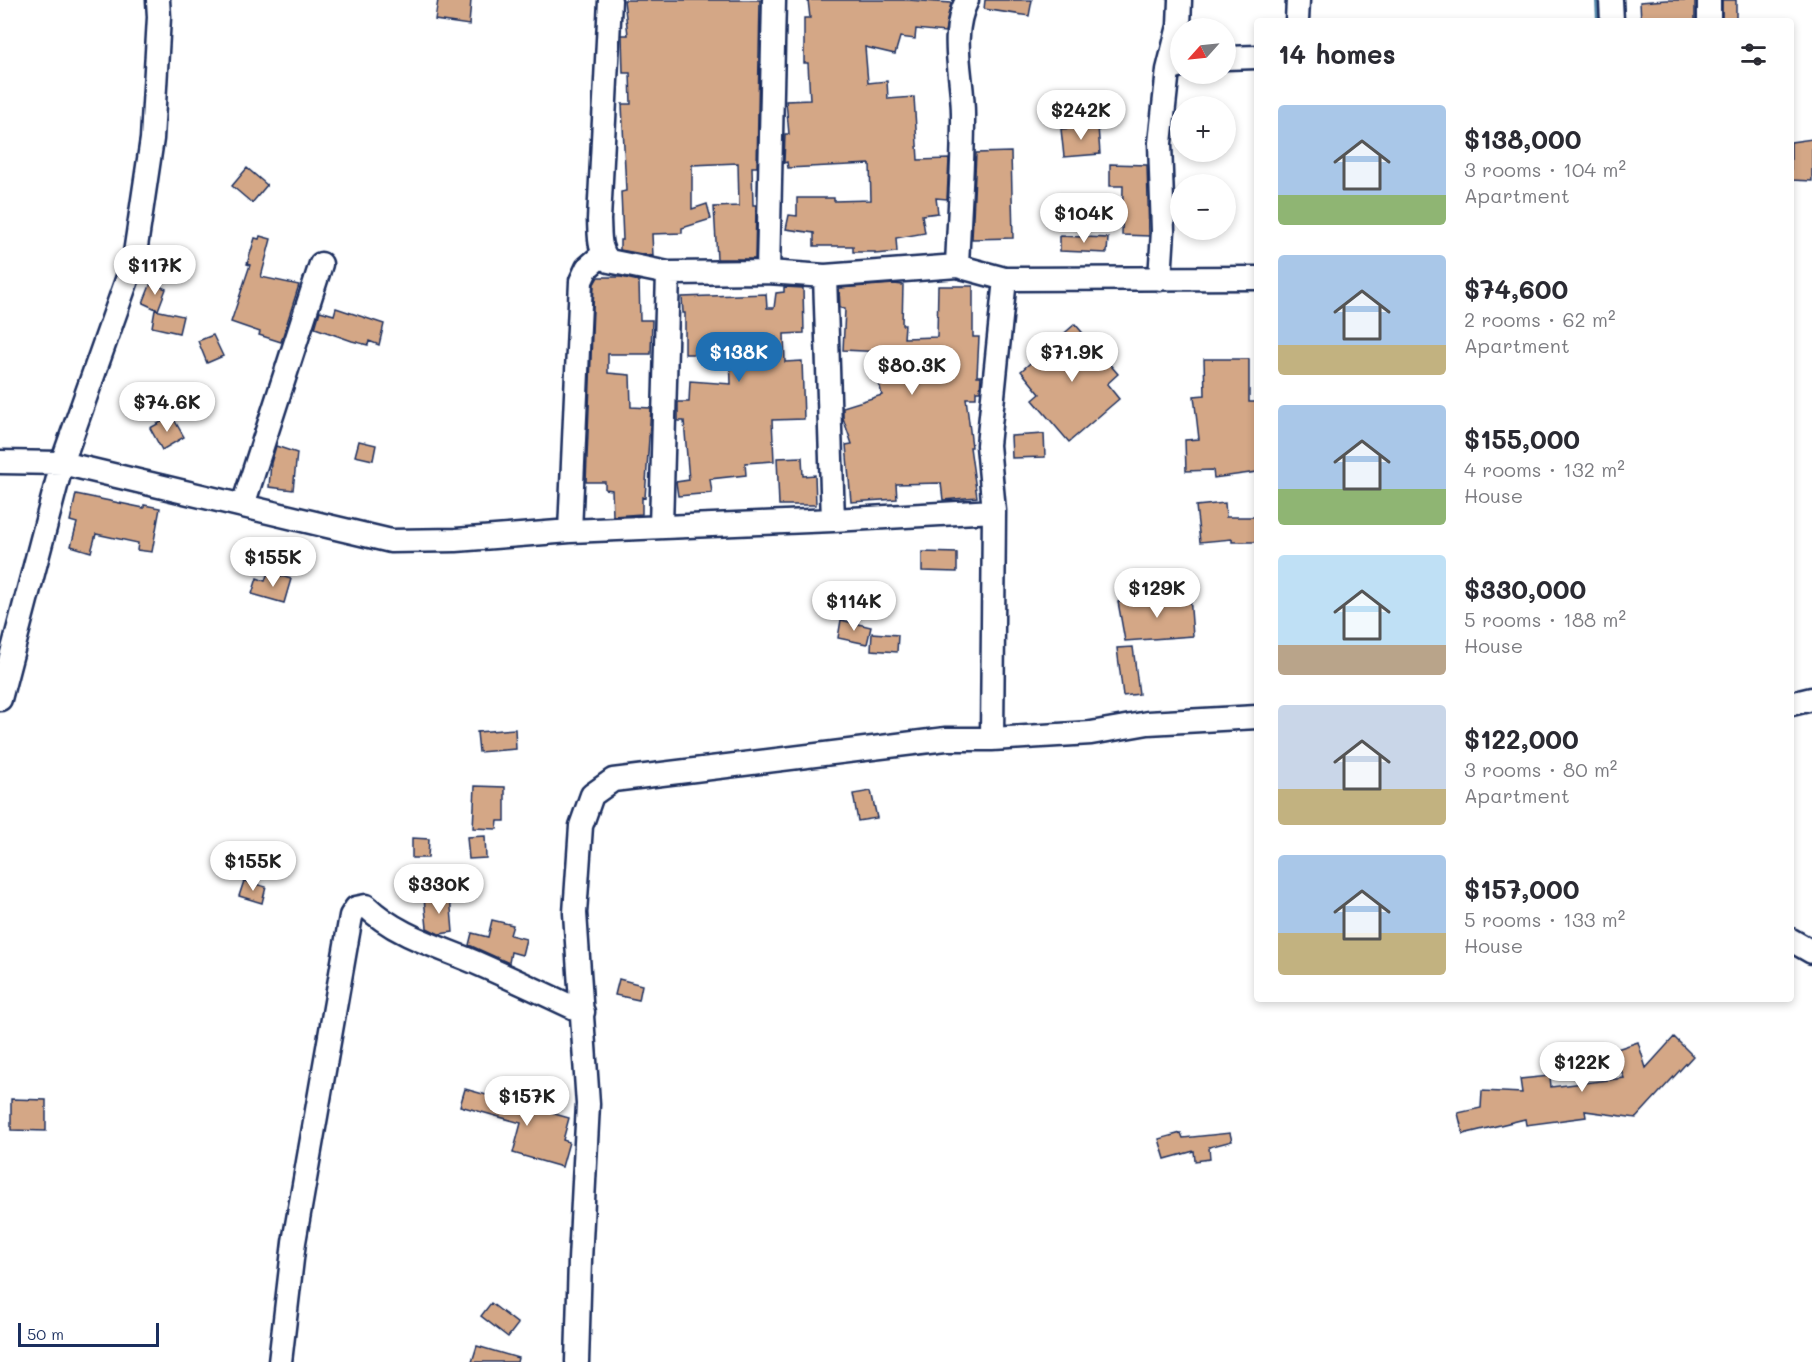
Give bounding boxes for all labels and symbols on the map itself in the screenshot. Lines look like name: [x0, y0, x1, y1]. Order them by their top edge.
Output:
north arrow: [1170, 18, 1236, 84]
pin: $242K: [1039, 90, 1123, 141]
pin: $104K: [1042, 193, 1126, 244]
pin: $117K: [113, 245, 197, 296]
pin: $138K: [697, 332, 781, 383]
pin: $71.9K: [1023, 332, 1121, 383]
pin: $80.3K: [863, 345, 961, 396]
pin: $74.6K: [118, 382, 216, 433]
pin: $155K: [231, 537, 315, 588]
pin: $129K: [1115, 568, 1199, 619]
pin: $114K: [812, 581, 896, 632]
pin: $155K: [211, 841, 295, 892]
pin: $330K: [397, 864, 481, 915]
pin: $122K: [1540, 1042, 1624, 1093]
pin: $157K: [485, 1076, 569, 1127]
scale bar: [18, 1320, 159, 1348]

